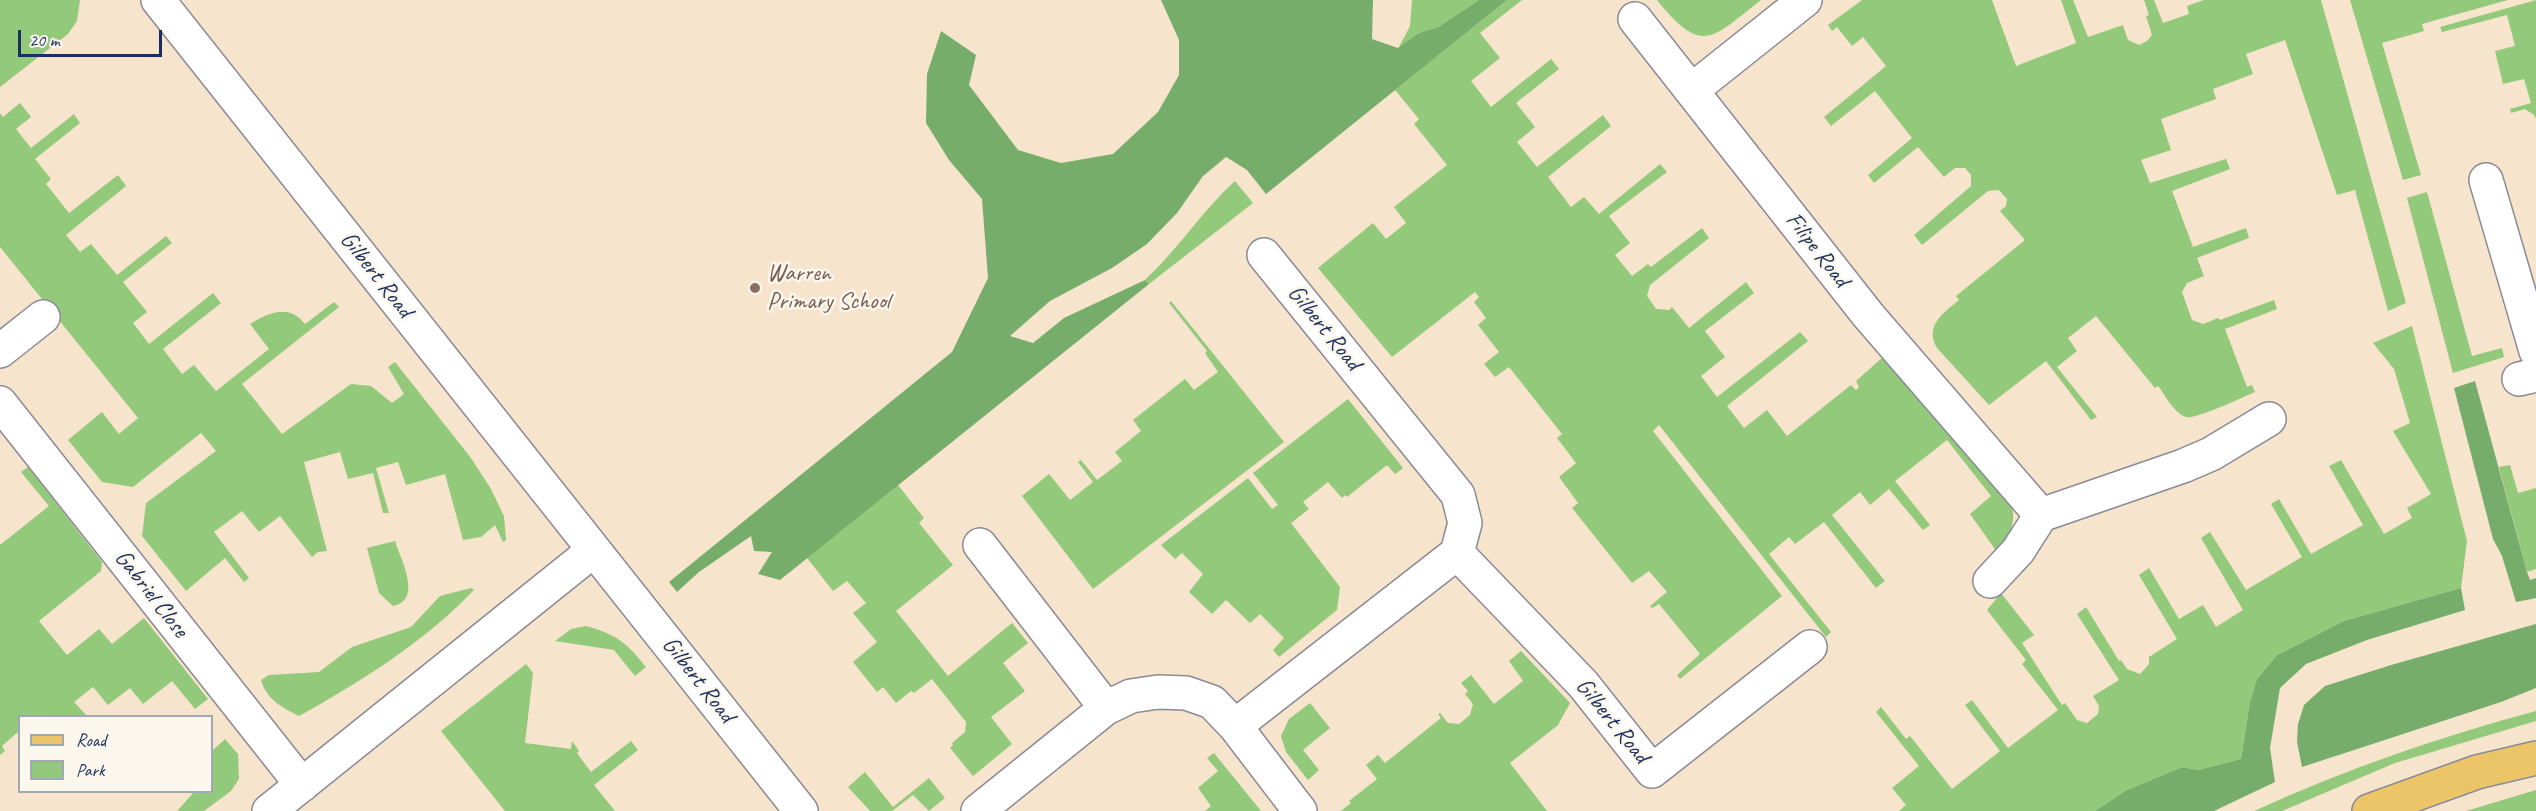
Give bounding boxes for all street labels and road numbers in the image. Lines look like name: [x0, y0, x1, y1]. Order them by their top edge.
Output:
street label: Filipe Road: [1779, 207, 1855, 293]
street label: Gilbert Road: [333, 226, 419, 324]
street label: Gilbert Road: [1281, 280, 1367, 376]
street label: Gabriel Close: [108, 544, 194, 644]
street label: Gilbert Road: [655, 631, 741, 729]
street label: Gilbert Road: [1569, 673, 1655, 769]

